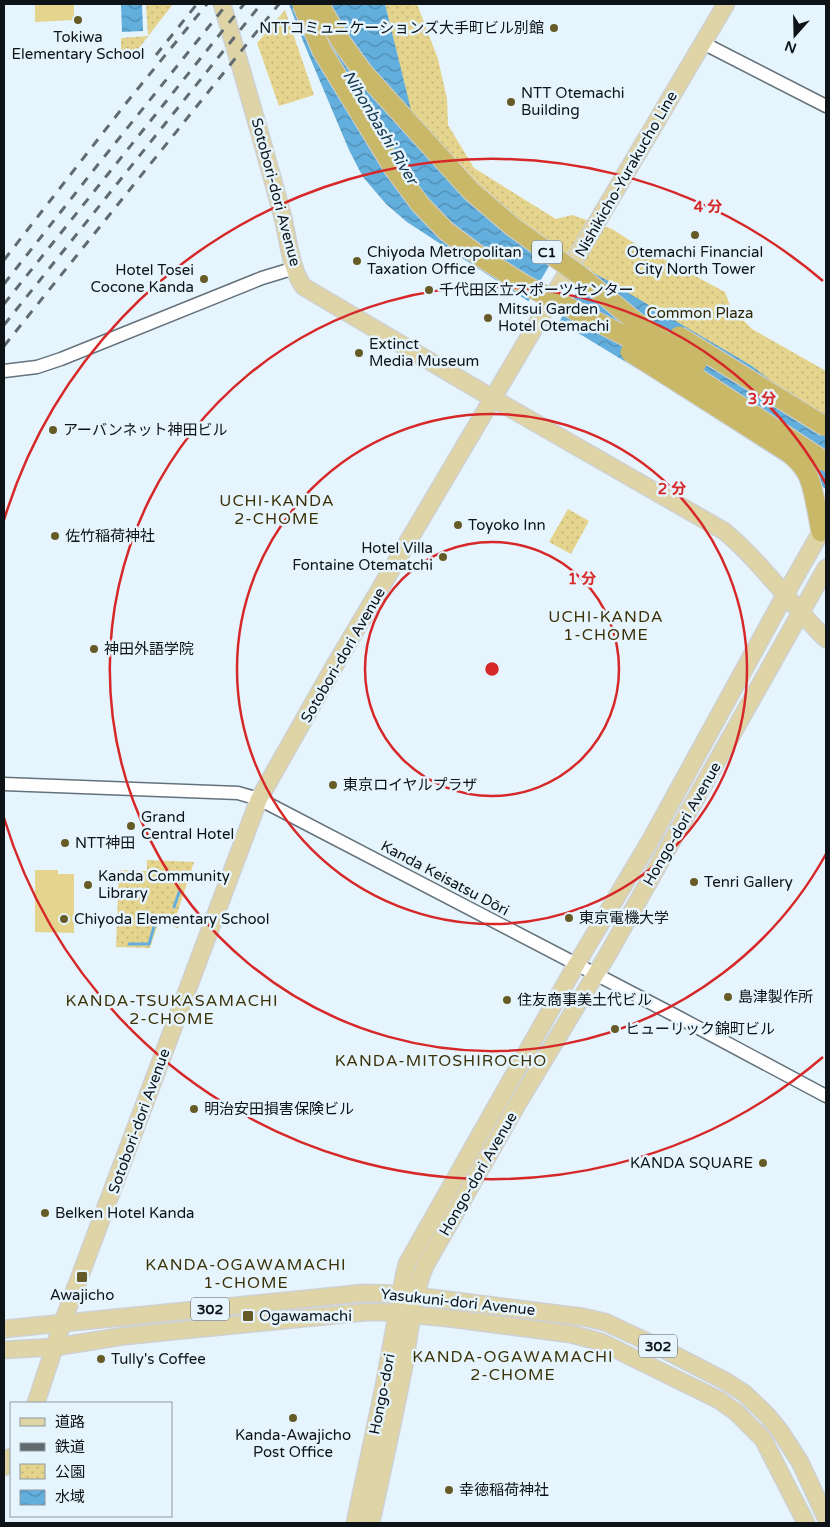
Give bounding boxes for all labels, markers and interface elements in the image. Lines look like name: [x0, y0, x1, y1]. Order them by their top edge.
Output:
north arrow: [770, 10, 820, 60]
marker: Tokiwa Elementary School: [72, 14, 84, 26]
place label: NTTコミュニケーションズ大手町ビル別館: [259, 19, 544, 37]
marker: NTTコミュニケーションズ大手町ビル別館: [548, 22, 560, 34]
place label: Tokiwa Elementary School: [11, 28, 145, 63]
text: N: [783, 37, 799, 57]
water label: Nihonbashi River: [338, 67, 423, 190]
place label: NTT Otemachi Building: [521, 84, 625, 119]
street label: Nishikicho-Yurakucho Line: [571, 88, 681, 260]
marker: NTT Otemachi Building: [505, 96, 517, 108]
street label: Sotobori-dori Avenue: [248, 116, 304, 268]
text: 4 分: [694, 198, 722, 216]
marker: Otemachi Financial City North Tower: [689, 229, 701, 241]
road number: C1: [532, 240, 562, 264]
place label: Chiyoda Metropolitan Taxation Office: [367, 243, 522, 278]
place label: Otemachi Financial City North Tower: [627, 243, 763, 278]
marker: Chiyoda Metropolitan Taxation Office: [351, 255, 363, 267]
place label: Hotel Tosei Cocone Kanda: [91, 261, 194, 296]
marker: Hotel Tosei Cocone Kanda: [198, 273, 210, 285]
place label: 千代田区立スポーツセンター: [439, 281, 634, 299]
marker: 千代田区立スポーツセンター: [423, 284, 435, 296]
place label: Mitsui Garden Hotel Otemachi: [498, 300, 609, 335]
park label: Common Plaza: [646, 304, 754, 322]
marker: Mitsui Garden Hotel Otemachi: [482, 312, 494, 324]
place label: Extinct Media Museum: [369, 335, 479, 370]
marker: Extinct Media Museum: [353, 347, 365, 359]
text: 3 分: [748, 390, 776, 408]
place label: アーバンネット神田ビル: [63, 421, 227, 439]
marker: アーバンネット神田ビル: [47, 424, 59, 436]
text: 2 分: [658, 480, 686, 498]
district label: UCHI-KANDA 2-CHOME: [219, 491, 335, 529]
place label: Toyoko Inn: [468, 516, 546, 534]
marker: Toyoko Inn: [452, 519, 464, 531]
place label: 佐竹稲荷神社: [65, 527, 155, 545]
marker: 佐竹稲荷神社: [49, 530, 61, 542]
place label: Hotel Villa Fontaine Otematchi: [292, 539, 433, 574]
marker: Hotel Villa Fontaine Otematchi: [437, 551, 449, 563]
text: 1 分: [568, 570, 596, 588]
street label: Sotobori-dori Avenue: [297, 584, 389, 726]
district label: UCHI-KANDA 1-CHOME: [548, 607, 664, 645]
place label: 神田外語学院: [104, 640, 194, 658]
marker: 神田外語学院: [88, 643, 100, 655]
centre of rings: [483, 660, 501, 678]
street label: Hongo-dori Avenue: [639, 759, 725, 889]
place label: 東京ロイヤルプラザ: [343, 776, 478, 794]
marker: 東京ロイヤルプラザ: [327, 779, 339, 791]
place label: Grand Central Hotel: [141, 808, 234, 843]
marker: Grand Central Hotel: [125, 820, 137, 832]
place label: NTT神田: [75, 834, 135, 852]
marker: NTT神田: [59, 837, 71, 849]
street label: Kanda Keisatsu Dōri: [378, 837, 512, 919]
place label: Kanda Community Library: [98, 867, 230, 902]
place label: Tenri Gallery: [704, 873, 793, 891]
marker: Tenri Gallery: [688, 876, 700, 888]
marker: Kanda Community Library: [82, 879, 94, 891]
place label: 東京電機大学: [579, 909, 669, 927]
place label: Chiyoda Elementary School: [74, 910, 269, 928]
marker: 東京電機大学: [563, 912, 575, 924]
marker: Chiyoda Elementary School: [58, 913, 70, 925]
place label: 島津製作所: [738, 988, 813, 1006]
district label: KANDA-TSUKASAMACHI 2-CHOME: [66, 991, 278, 1029]
place label: 住友商事美土代ビル: [517, 991, 652, 1009]
marker: 島津製作所: [722, 991, 734, 1003]
marker: 住友商事美土代ビル: [501, 994, 513, 1006]
place label: ヒューリック錦町ビル: [625, 1020, 775, 1038]
marker: ヒューリック錦町ビル: [609, 1023, 621, 1035]
street label: Sotobori-dori Avenue: [104, 1046, 174, 1196]
district label: KANDA-MITOSHIROCHO: [335, 1051, 547, 1071]
place label: 明治安田損害保険ビル: [204, 1100, 354, 1118]
marker: 明治安田損害保険ビル: [188, 1103, 200, 1115]
street label: Hongo-dori Avenue: [435, 1109, 521, 1239]
place label: KANDA SQUARE: [630, 1154, 753, 1172]
marker: KANDA SQUARE: [757, 1157, 769, 1169]
place label: Belken Hotel Kanda: [55, 1204, 195, 1222]
marker: Belken Hotel Kanda: [39, 1207, 51, 1219]
district label: KANDA-OGAWAMACHI 1-CHOME: [145, 1255, 347, 1293]
marker: Awajicho: [75, 1270, 89, 1284]
street label: Yasukuni-dori Avenue: [380, 1285, 536, 1319]
place label: Awajicho: [50, 1286, 114, 1304]
road number: 302: [191, 1298, 229, 1320]
place label: Ogawamachi: [259, 1307, 352, 1325]
marker: Ogawamachi: [241, 1309, 255, 1323]
road number: 302: [639, 1334, 677, 1358]
district label: KANDA-OGAWAMACHI 2-CHOME: [412, 1347, 614, 1385]
place label: Tully's Coffee: [111, 1350, 206, 1368]
street label: Hongo-dori: [365, 1352, 399, 1436]
marker: Tully's Coffee: [95, 1353, 107, 1365]
legend: [10, 1402, 172, 1517]
marker: Kanda-Awajicho Post Office: [287, 1412, 299, 1424]
text: 道路: [55, 1413, 85, 1431]
place label: Kanda-Awajicho Post Office: [235, 1426, 351, 1461]
text: 鉄道: [55, 1438, 85, 1456]
text: 公園: [55, 1463, 85, 1481]
place label: 幸徳稲荷神社: [459, 1481, 549, 1499]
marker: 幸徳稲荷神社: [443, 1484, 455, 1496]
text: 水域: [55, 1488, 85, 1506]

